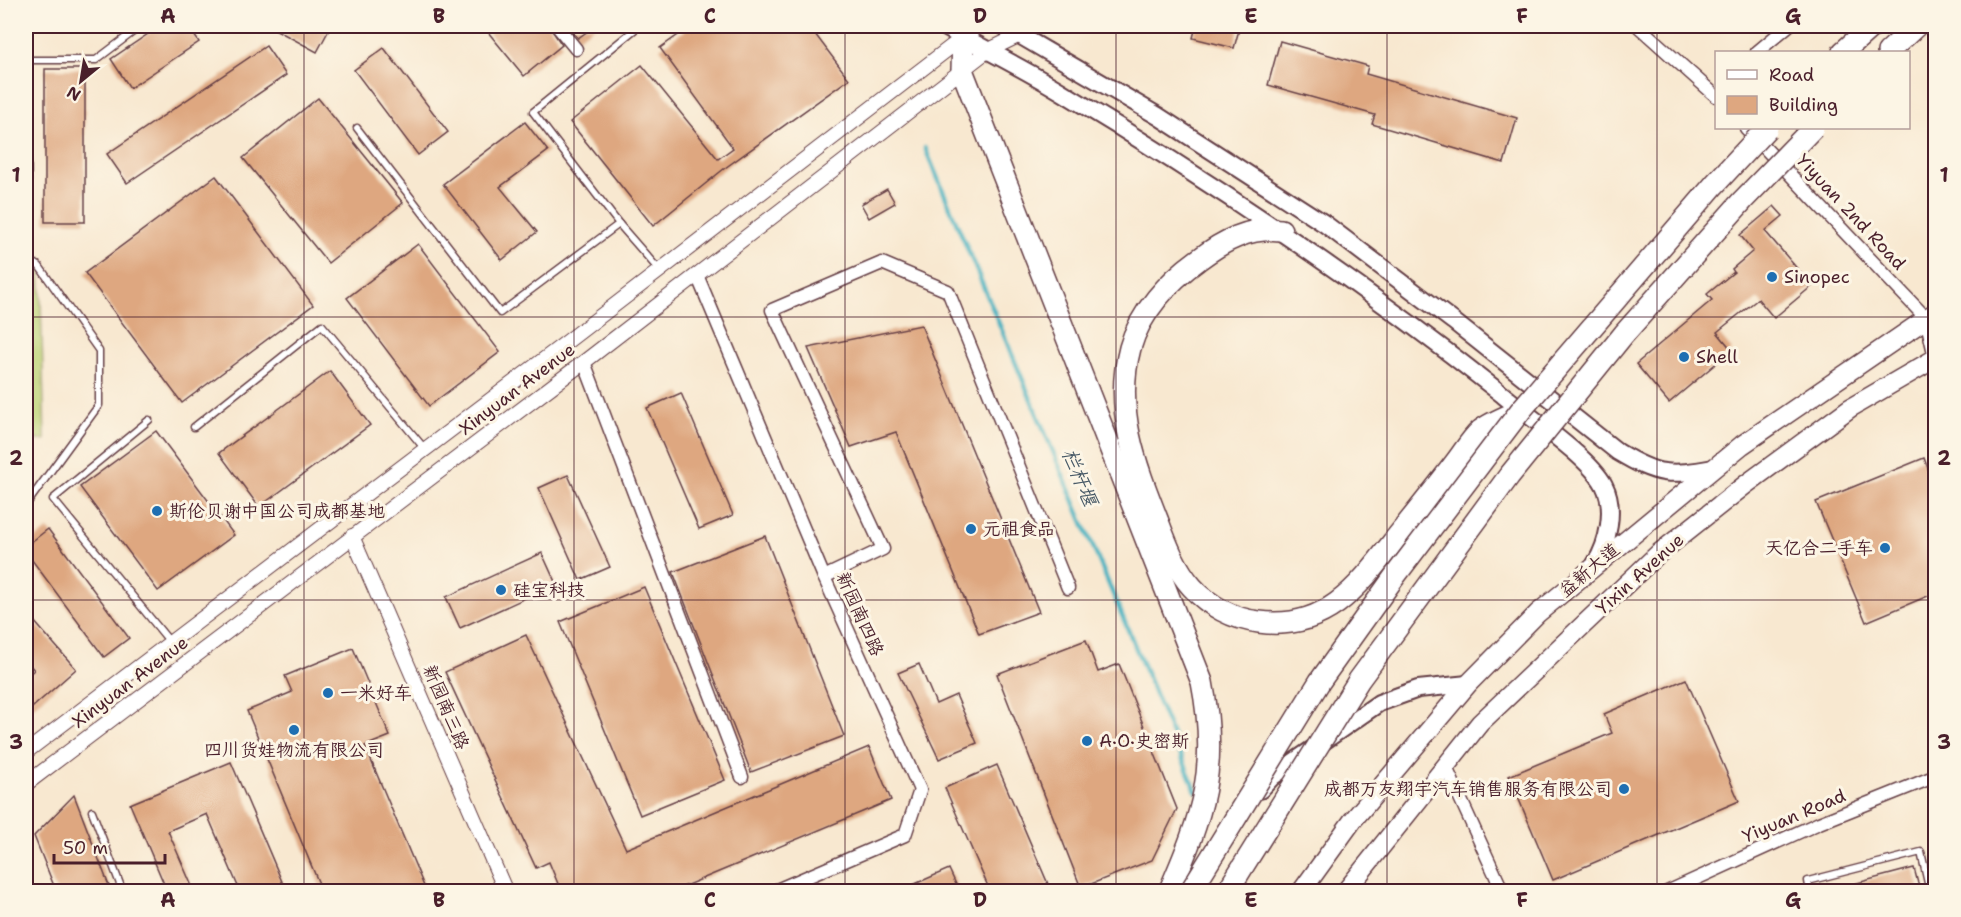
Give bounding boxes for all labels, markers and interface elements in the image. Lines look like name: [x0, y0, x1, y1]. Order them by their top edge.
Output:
text: A: [160, 3, 176, 29]
text: B: [433, 3, 445, 29]
text: C: [704, 3, 716, 29]
text: D: [973, 3, 987, 29]
text: E: [1244, 3, 1258, 29]
text: F: [1516, 3, 1528, 29]
text: G: [1785, 3, 1801, 29]
north arrow: [51, 51, 111, 111]
legend: [1715, 51, 1910, 129]
text: Road: [1769, 63, 1814, 87]
text: N: [63, 81, 84, 106]
text: Building: [1769, 93, 1838, 117]
street label: Yiyuan 2nd Road: [1791, 149, 1911, 275]
text: 1: [11, 162, 21, 188]
text: 1: [1939, 162, 1949, 188]
place label: Sinopec: [1784, 265, 1850, 289]
marker: Sinopec: [1765, 270, 1779, 284]
street label: Xinyuan Avenue: [454, 337, 580, 441]
place label: Shell: [1696, 345, 1738, 369]
marker: Shell: [1677, 350, 1691, 364]
water label: 栏杆堰: [1056, 444, 1104, 512]
text: 2: [9, 445, 23, 471]
text: 2: [1937, 445, 1951, 471]
place label: 斯伦贝谢中国公司成都基地: [169, 499, 385, 523]
marker: 斯伦贝谢中国公司成都基地: [150, 504, 164, 518]
place label: 元祖食品: [983, 517, 1055, 541]
marker: 元祖食品: [964, 522, 978, 536]
street label: Yixin Avenue: [1591, 528, 1689, 620]
place label: 天亿合二手车: [1765, 536, 1873, 560]
street label: 益新大道: [1554, 538, 1624, 602]
marker: 天亿合二手车: [1878, 541, 1892, 555]
street label: 新园南四路: [831, 568, 889, 660]
place label: 硅宝科技: [513, 578, 585, 602]
marker: 硅宝科技: [494, 583, 508, 597]
street label: Xinyuan Avenue: [67, 630, 193, 734]
street label: 新园南三路: [417, 661, 475, 753]
place label: 一米好车: [340, 681, 412, 705]
marker: 一米好车: [321, 686, 335, 700]
marker: 四川货娃物流有限公司: [287, 723, 301, 737]
text: 3: [9, 729, 23, 755]
place label: A·O·史密斯: [1099, 729, 1189, 753]
text: 3: [1937, 729, 1951, 755]
marker: A·O·史密斯: [1080, 734, 1094, 748]
place label: 四川货娃物流有限公司: [204, 738, 384, 762]
place label: 成都万友翔宇汽车销售服务有限公司: [1324, 777, 1612, 801]
marker: 成都万友翔宇汽车销售服务有限公司: [1617, 782, 1631, 796]
street label: Yiyuan Road: [1739, 783, 1849, 849]
scale bar: [54, 827, 165, 865]
text: 50 m: [63, 836, 108, 860]
text: A: [160, 887, 176, 913]
text: B: [433, 887, 445, 913]
text: C: [704, 887, 716, 913]
text: D: [973, 887, 987, 913]
text: E: [1244, 887, 1258, 913]
text: F: [1516, 887, 1528, 913]
text: G: [1785, 887, 1801, 913]

